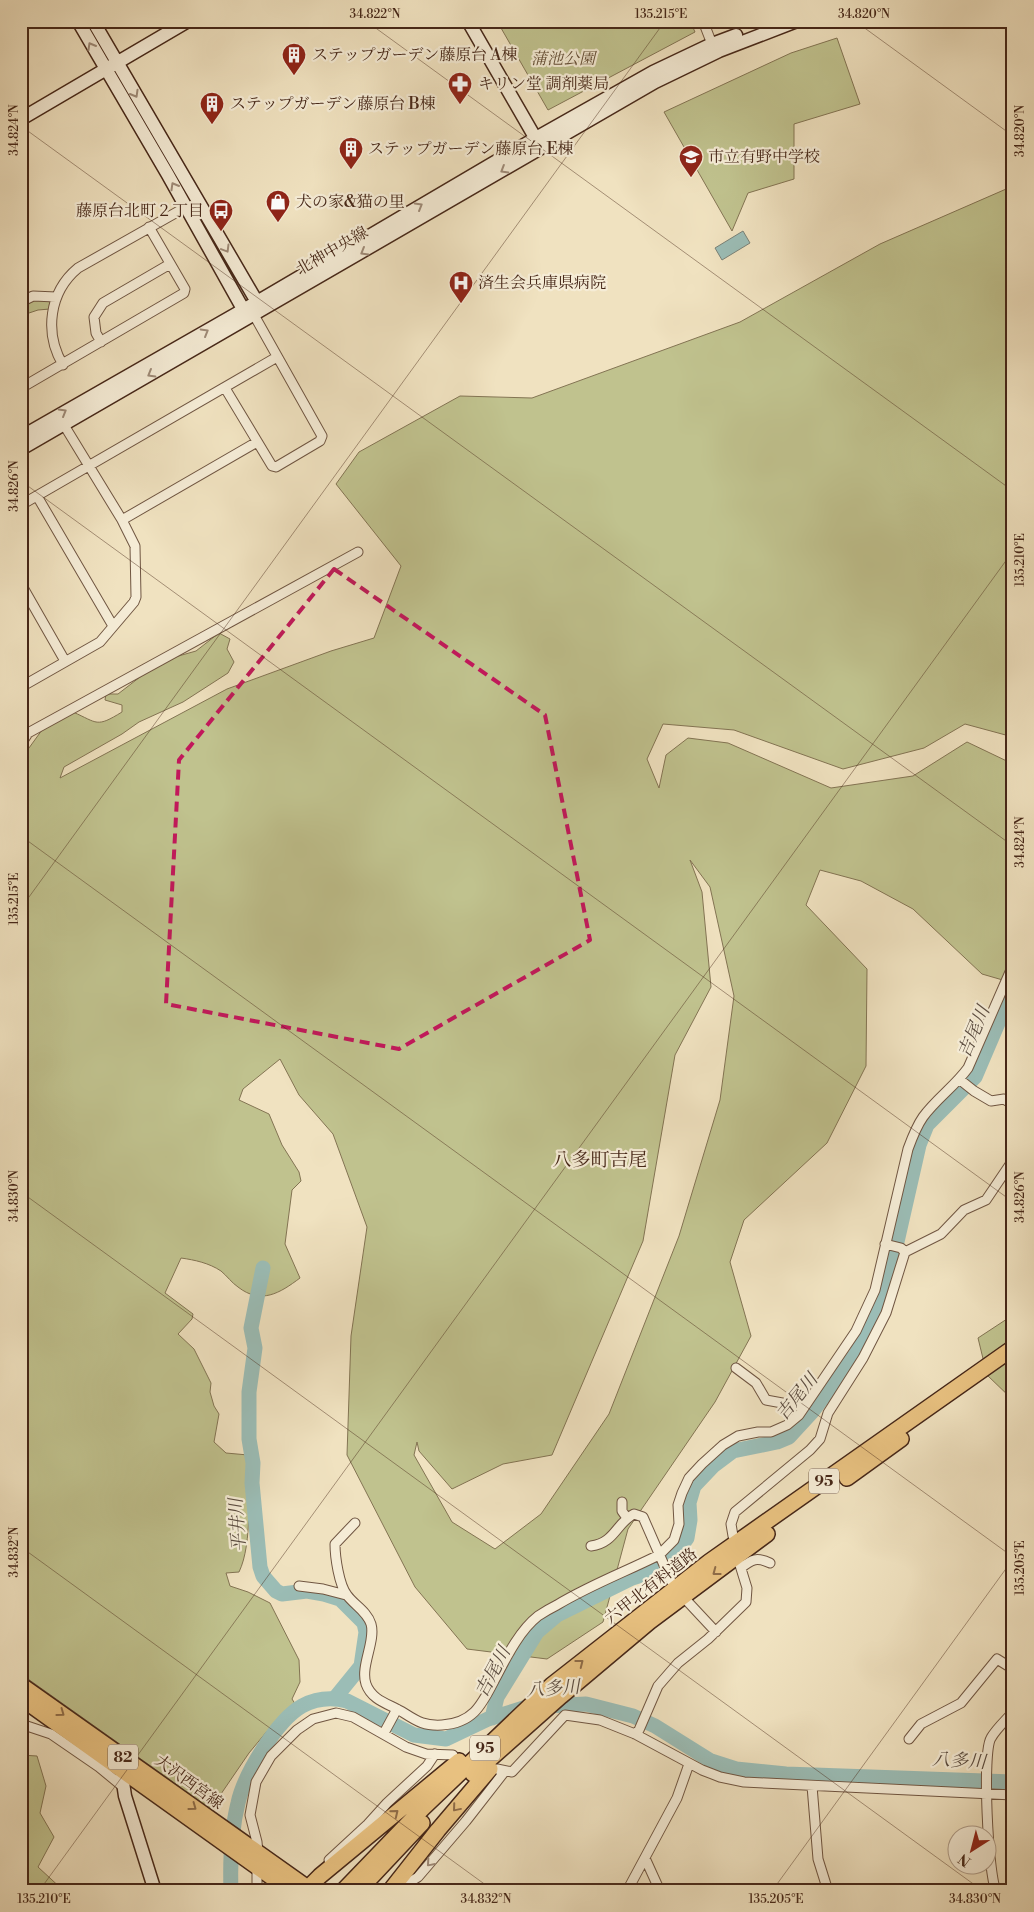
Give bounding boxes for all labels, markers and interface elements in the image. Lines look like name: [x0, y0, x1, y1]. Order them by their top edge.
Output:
text: 34.822°N: [350, 7, 401, 22]
text: 135.215°E: [635, 7, 687, 22]
text: 34.820°N: [838, 7, 890, 22]
one-way arrow: [88, 42, 98, 51]
building icon: ステップガーデン藤原台 A棟: [281, 42, 307, 76]
place label: ステップガーデン藤原台 A棟: [312, 45, 517, 65]
park label: 蒲池公園: [531, 49, 598, 69]
pharmacy icon: キリン堂 調剤薬局: [447, 71, 473, 105]
place label: キリン堂 調剤薬局: [478, 74, 609, 94]
one-way arrow: [128, 89, 138, 98]
building icon: ステップガーデン藤原台 B棟: [199, 91, 225, 125]
place label: ステップガーデン藤原台 B棟: [230, 94, 436, 114]
text: 34.824°N: [7, 104, 22, 156]
text: 34.820°N: [1013, 105, 1028, 157]
building icon: ステップガーデン藤原台 E棟: [338, 136, 364, 170]
place label: ステップガーデン藤原台 E棟: [368, 139, 574, 159]
school or university icon: 市立有野中学校: [678, 144, 704, 178]
place label: 市立有野中学校: [708, 147, 820, 167]
one-way arrow: [500, 163, 509, 173]
one-way arrow: [170, 183, 180, 192]
shop icon: 犬の家&猫の里: [265, 189, 291, 223]
place label: 犬の家&猫の里: [296, 192, 405, 212]
bus stop icon: 藤原台北町２丁目: [208, 198, 234, 232]
place label: 藤原台北町２丁目: [76, 201, 204, 221]
one-way arrow: [414, 203, 423, 213]
street label: 北神中央線: [292, 222, 372, 280]
one-way arrow: [219, 244, 229, 253]
one-way arrow: [360, 245, 369, 255]
hospital icon: 済生会兵庫県病院: [448, 270, 474, 304]
place label: 済生会兵庫県病院: [478, 273, 606, 293]
one-way arrow: [199, 328, 208, 338]
one-way arrow: [148, 368, 157, 378]
one-way arrow: [58, 408, 67, 418]
text: 34.826°N: [7, 460, 22, 512]
text: 135.210°E: [1013, 533, 1028, 587]
text: 34.824°N: [1013, 816, 1028, 868]
text: 135.215°E: [7, 873, 22, 925]
water label: 吉尾川: [953, 1001, 996, 1061]
district label: 八多町吉尾: [552, 1148, 648, 1172]
text: 34.830°N: [7, 1170, 22, 1222]
text: 34.826°N: [1013, 1171, 1028, 1223]
water label: 吉尾川: [771, 1367, 824, 1425]
road number: 95: [809, 1468, 839, 1494]
water label: 平井川: [225, 1495, 251, 1553]
text: 34.832°N: [7, 1527, 22, 1577]
text: 135.205°E: [1013, 1540, 1028, 1596]
street label: 六甲北有料道路: [601, 1544, 701, 1628]
one-way arrow: [713, 1566, 722, 1574]
water label: 吉尾川: [470, 1641, 517, 1701]
one-way arrow: [574, 1661, 583, 1669]
water label: 八多川: [525, 1676, 583, 1702]
one-way arrow: [55, 1707, 65, 1716]
road number: 95: [470, 1736, 500, 1760]
road number: 82: [108, 1744, 138, 1770]
water label: 八多川: [931, 1748, 989, 1774]
street label: 大沢西宮線: [151, 1750, 227, 1814]
one-way arrow: [187, 1801, 197, 1810]
one-way arrow: [453, 1803, 462, 1812]
one-way arrow: [389, 1811, 398, 1819]
north arrow: [946, 1824, 996, 1874]
text: N: [955, 1849, 975, 1870]
one-way arrow: [427, 1857, 436, 1866]
text: 135.210°E: [17, 1892, 71, 1907]
text: 34.832°N: [461, 1892, 511, 1907]
text: 135.205°E: [748, 1892, 804, 1907]
text: 34.830°N: [949, 1892, 1001, 1907]

